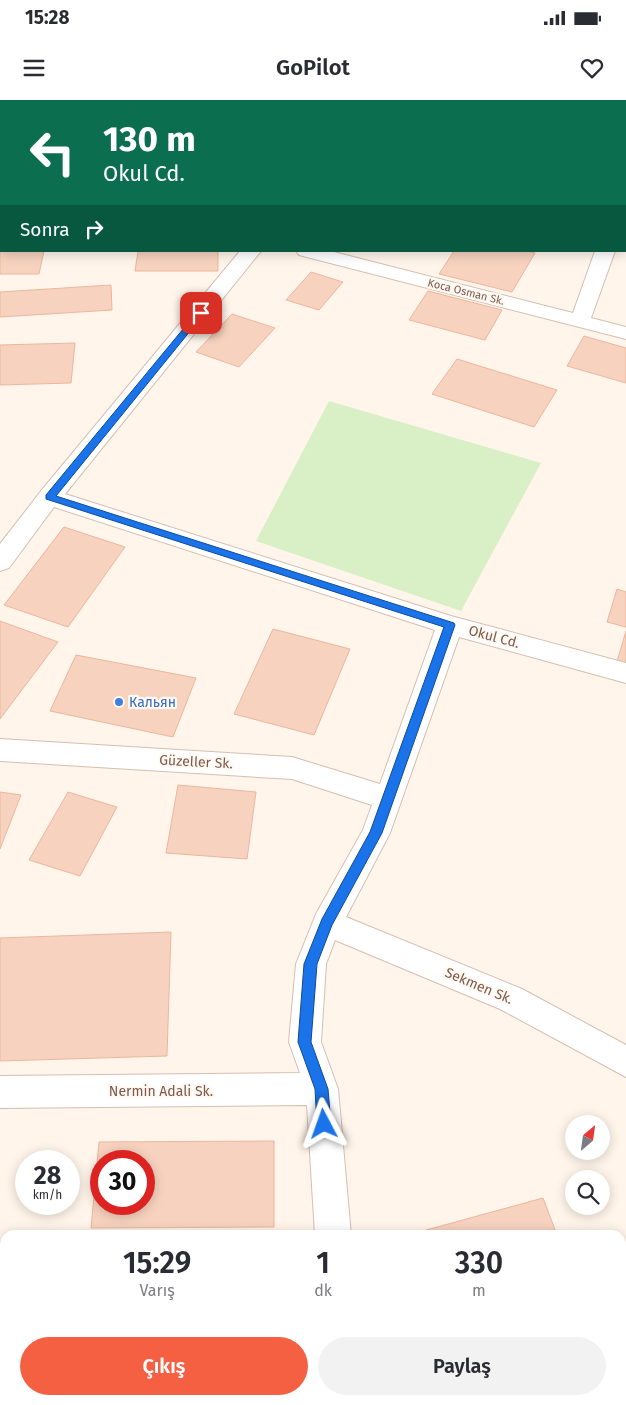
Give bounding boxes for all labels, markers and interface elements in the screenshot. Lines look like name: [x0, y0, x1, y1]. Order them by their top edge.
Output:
text: 15:28: [25, 6, 69, 29]
icon: menu: [20, 54, 48, 82]
text: GoPilot: [276, 54, 350, 81]
icon: heart: [578, 54, 606, 82]
text: 130 m: [103, 118, 196, 160]
icon: left: [20, 120, 85, 185]
text: Okul Cd.: [103, 160, 185, 187]
icon: right: [80, 215, 108, 243]
text: Sonra: [20, 218, 70, 241]
street label: Koca Osman Sk.: [426, 276, 506, 308]
pin: [180, 292, 222, 334]
icon: arrive: [187, 299, 215, 327]
street label: Okul Cd.: [467, 622, 521, 652]
place label: Кальян: [129, 694, 176, 711]
marker: Кальян: [113, 696, 125, 708]
street label: Güzeller Sk.: [159, 752, 233, 772]
street label: Sekmen Sk.: [442, 964, 516, 1008]
street label: Nermin Adali Sk.: [109, 1083, 213, 1100]
position arrow: [297, 1097, 349, 1149]
north arrow: [565, 1115, 610, 1160]
map controls: [565, 1115, 610, 1215]
speed limit sign: 30: [90, 1150, 155, 1215]
text: 28: [34, 1161, 61, 1191]
button: search: [565, 1170, 610, 1215]
text: km/h: [33, 1188, 62, 1202]
text: 15:29: [123, 1245, 191, 1281]
text: 1: [316, 1245, 330, 1281]
text: 330: [455, 1245, 503, 1281]
text: Varış: [140, 1281, 175, 1300]
text: dk: [314, 1281, 332, 1300]
text: m: [472, 1281, 486, 1300]
button: Çıkış: [20, 1337, 308, 1395]
button: Paylaş: [318, 1337, 606, 1395]

